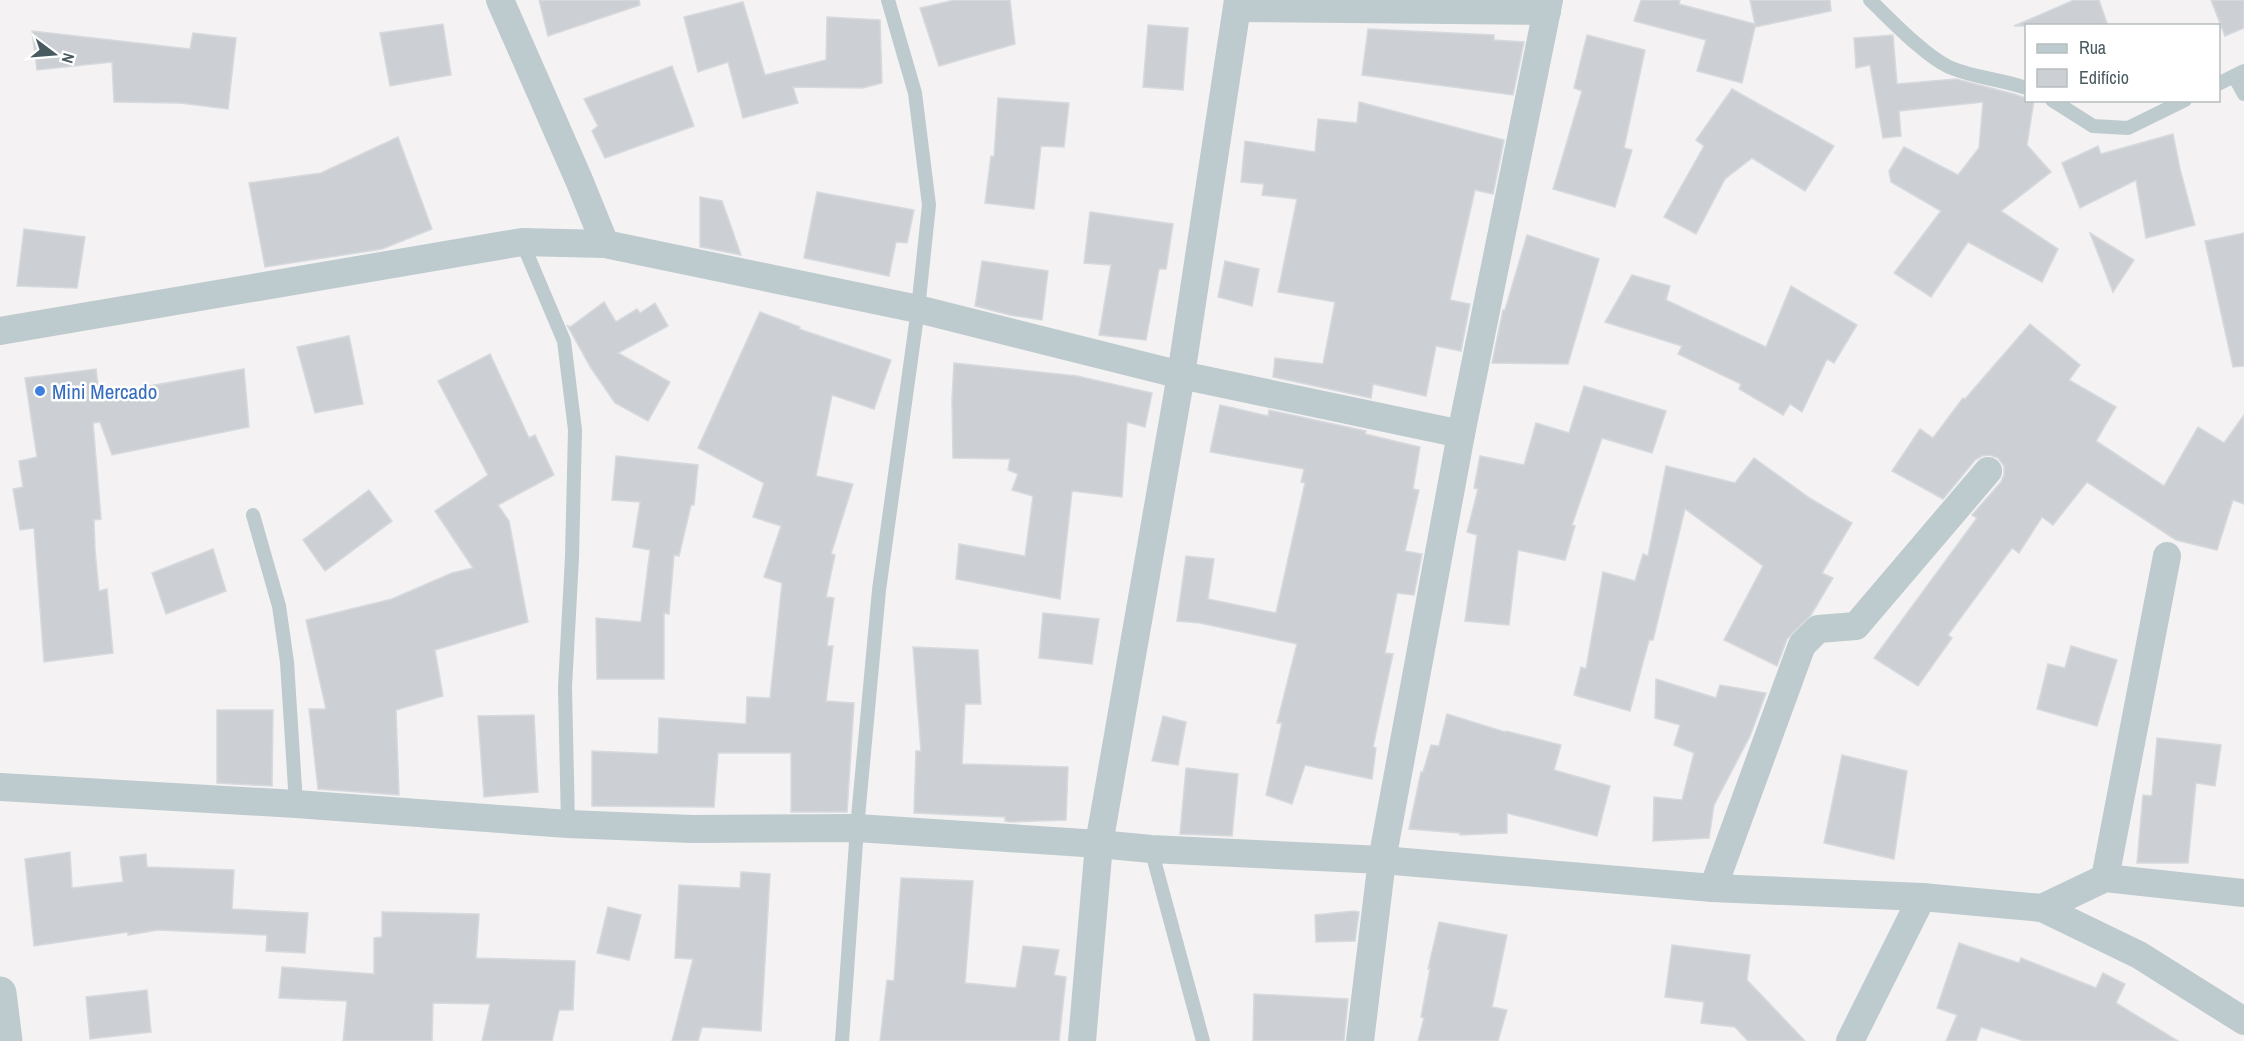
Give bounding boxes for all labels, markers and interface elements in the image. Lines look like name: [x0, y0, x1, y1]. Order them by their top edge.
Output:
north arrow: [24, 24, 84, 84]
legend: [2025, 24, 2220, 102]
text: Rua: [2079, 35, 2106, 60]
text: N: [57, 51, 80, 66]
text: Edifício: [2079, 65, 2129, 90]
place label: Mini Mercado: [52, 377, 157, 406]
marker: Mini Mercado: [33, 384, 47, 398]

